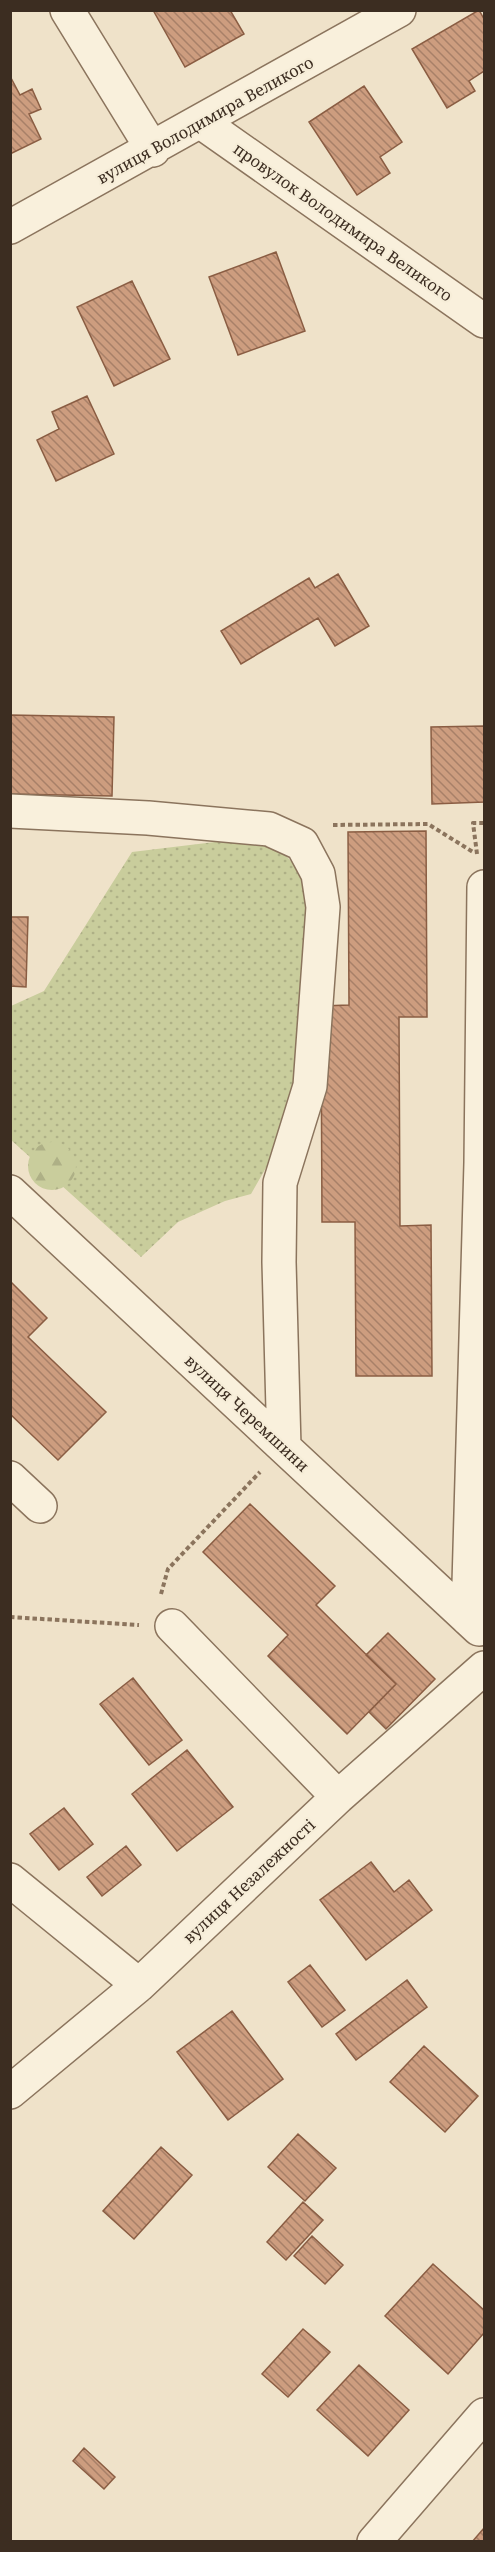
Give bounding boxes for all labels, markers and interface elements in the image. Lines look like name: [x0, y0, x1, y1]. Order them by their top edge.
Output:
street label: вулиця Володимира Великого: [93, 51, 317, 189]
street label: провулок Володимира Великого: [229, 138, 457, 306]
street label: вулиця Черемшини: [180, 1350, 314, 1477]
street label: вулиця Незалежності: [178, 1813, 320, 1948]

